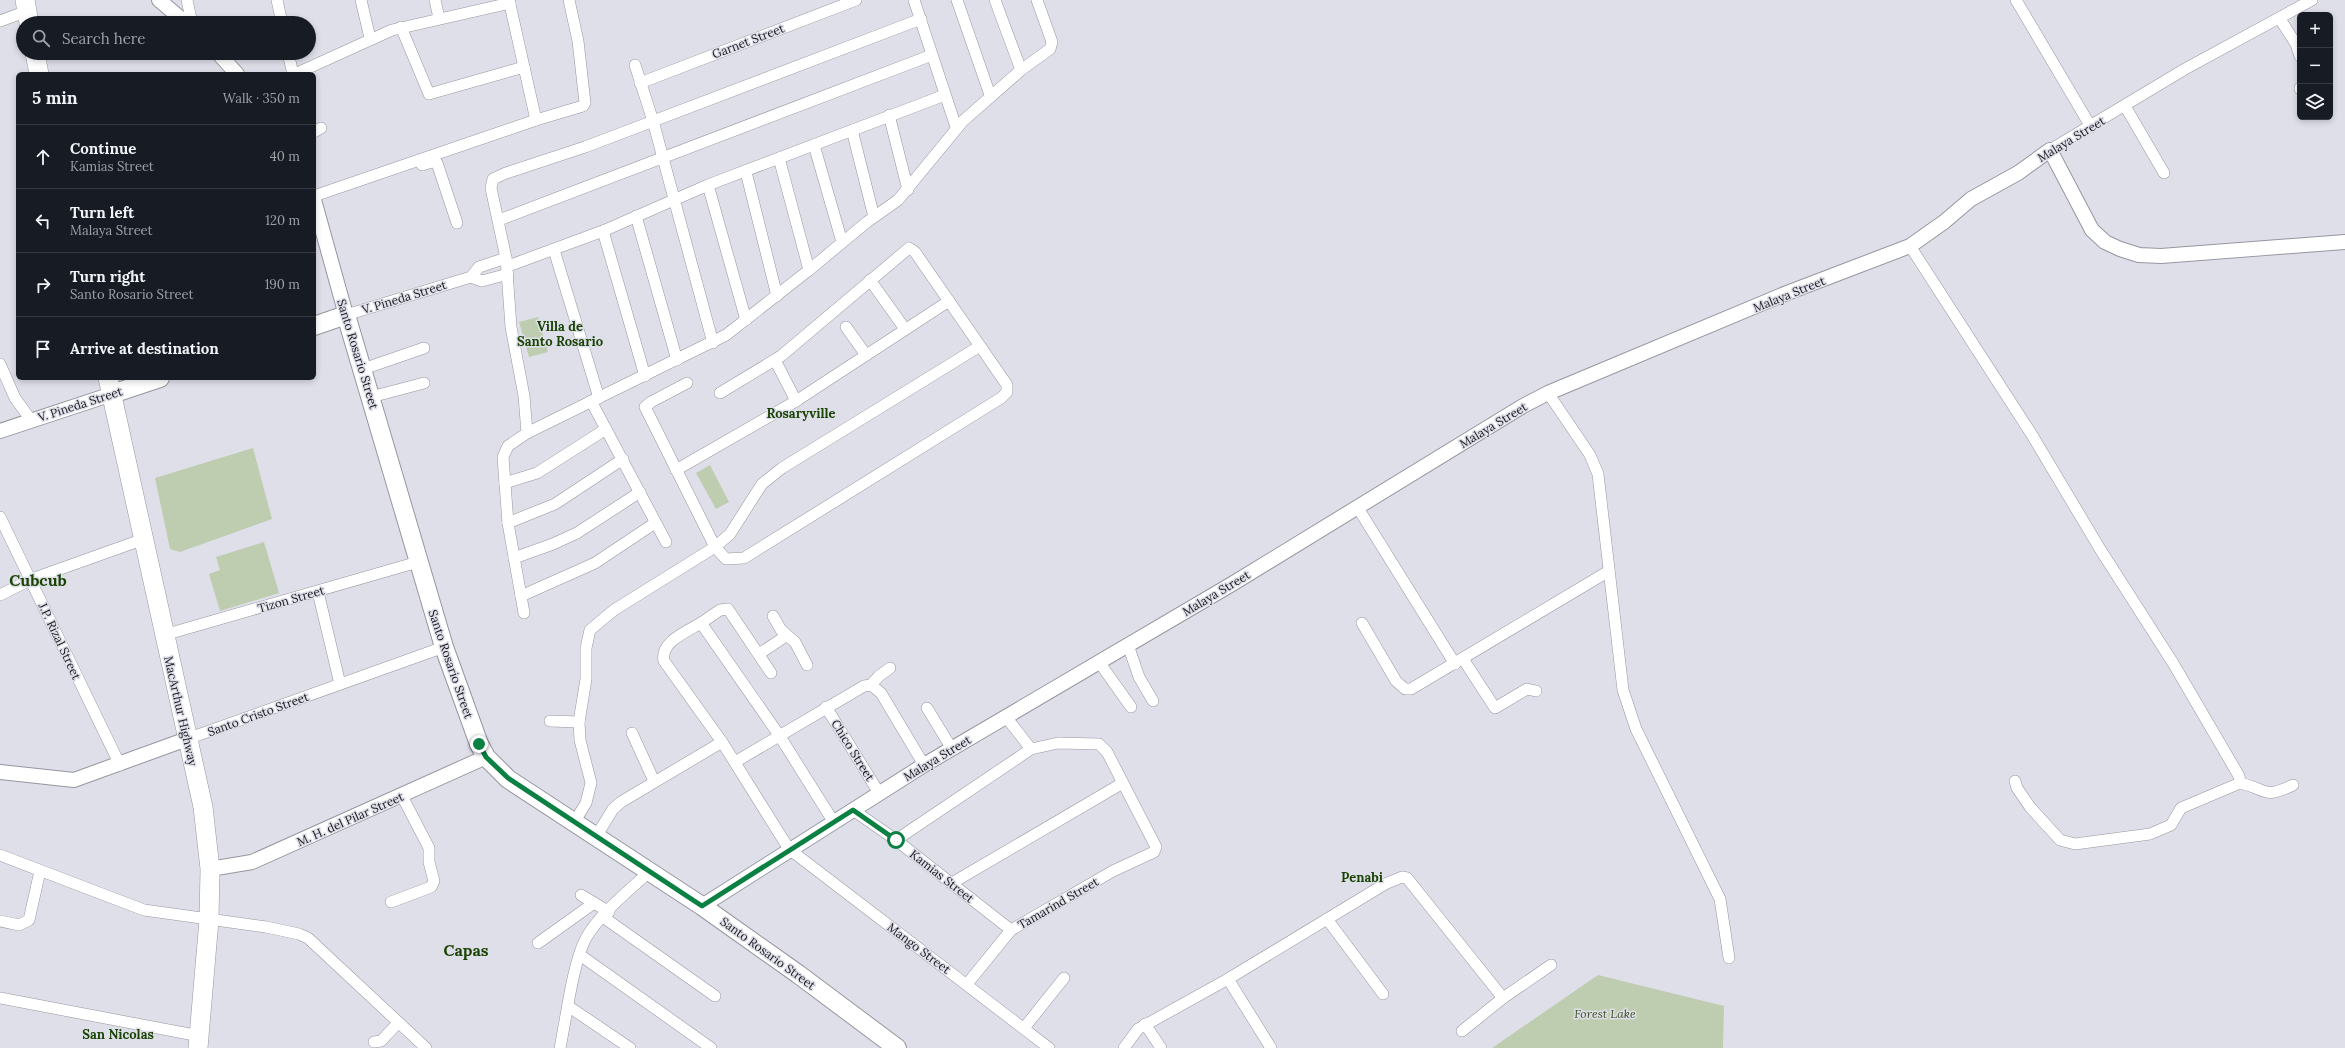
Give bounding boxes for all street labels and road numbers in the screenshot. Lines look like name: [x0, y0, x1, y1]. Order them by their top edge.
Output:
street label: Garnet Street: [710, 20, 787, 62]
street label: Malaya Street: [2034, 113, 2108, 165]
street label: Malaya Street: [1751, 273, 1827, 315]
street label: V. Pineda Street: [359, 277, 448, 317]
street label: Santo Rosario Street: [334, 297, 382, 411]
street label: V. Pineda Street: [35, 383, 124, 425]
street label: Malaya Street: [1456, 399, 1530, 451]
street label: Malaya Street: [1179, 567, 1253, 619]
street label: Tizon Street: [256, 582, 326, 616]
street label: J.P. Rizal Street: [35, 599, 85, 682]
street label: Santo Rosario Street: [425, 608, 477, 721]
street label: MacArthur Highway: [161, 655, 201, 768]
street label: Santo Cristo Street: [205, 689, 311, 739]
street label: Chico Street: [828, 717, 878, 784]
street label: Malaya Street: [900, 732, 974, 784]
street label: M. H. del Pilar Street: [294, 789, 406, 849]
street label: Kamias Street: [907, 846, 977, 906]
street label: Tamarind Street: [1015, 874, 1101, 932]
street label: Santo Rosario Street: [717, 913, 819, 993]
street label: Mango Street: [884, 919, 954, 977]

